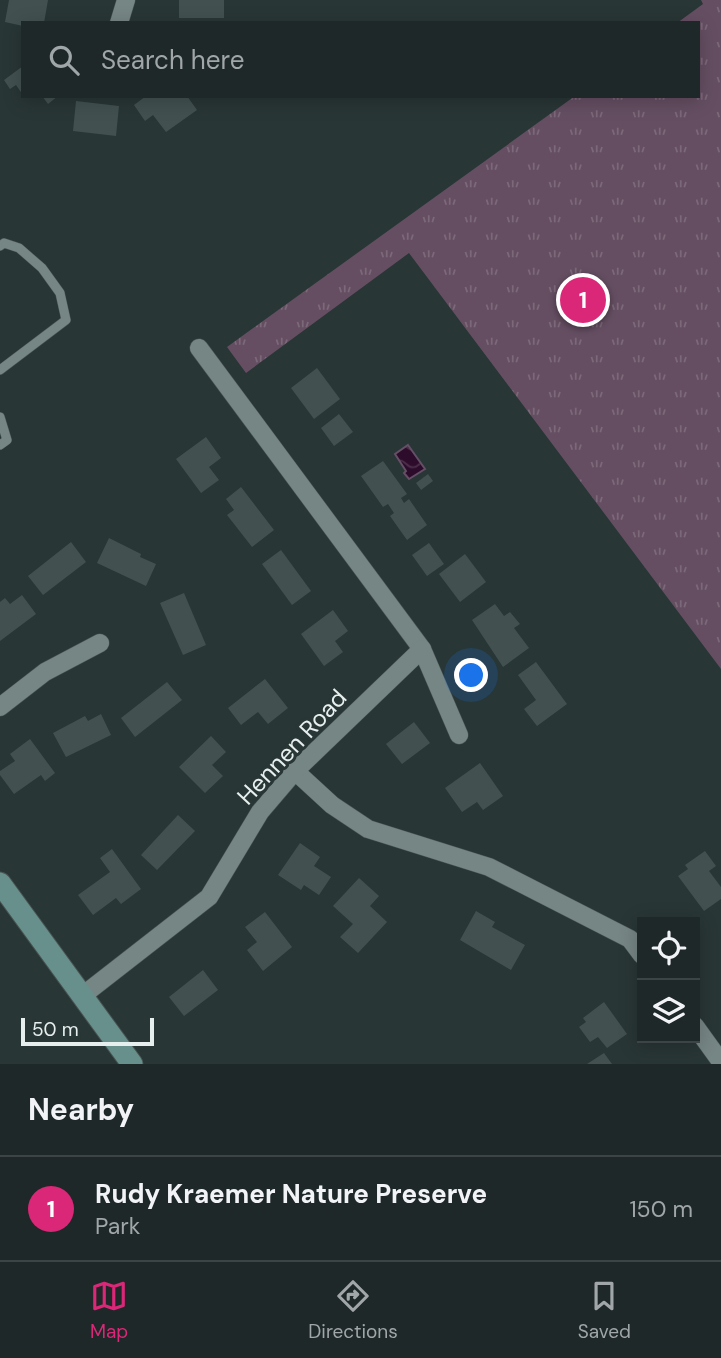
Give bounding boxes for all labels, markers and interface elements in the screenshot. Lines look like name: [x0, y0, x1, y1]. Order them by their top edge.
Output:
search box: [21, 21, 700, 98]
icon: search: [45, 41, 83, 79]
text: Search here: [101, 43, 244, 77]
pin: 1: [560, 274, 606, 326]
your location: [454, 658, 488, 692]
street label: Hennen Road: [230, 682, 353, 811]
map controls: [637, 917, 700, 1043]
button: locate: [637, 917, 700, 980]
button: layers: [637, 980, 700, 1043]
scale bar: [21, 1015, 154, 1047]
text: 50 m: [32, 1017, 79, 1042]
text: Nearby: [28, 1090, 134, 1129]
text: Rudy Kraemer Nature Preserve: [95, 1177, 487, 1211]
text: 1: [47, 1194, 55, 1224]
text: 150 m: [629, 1194, 693, 1224]
text: Park: [95, 1211, 140, 1241]
tab: Map: [90, 1277, 128, 1344]
tab: Directions: [308, 1277, 398, 1344]
tab: Saved: [578, 1277, 631, 1344]

